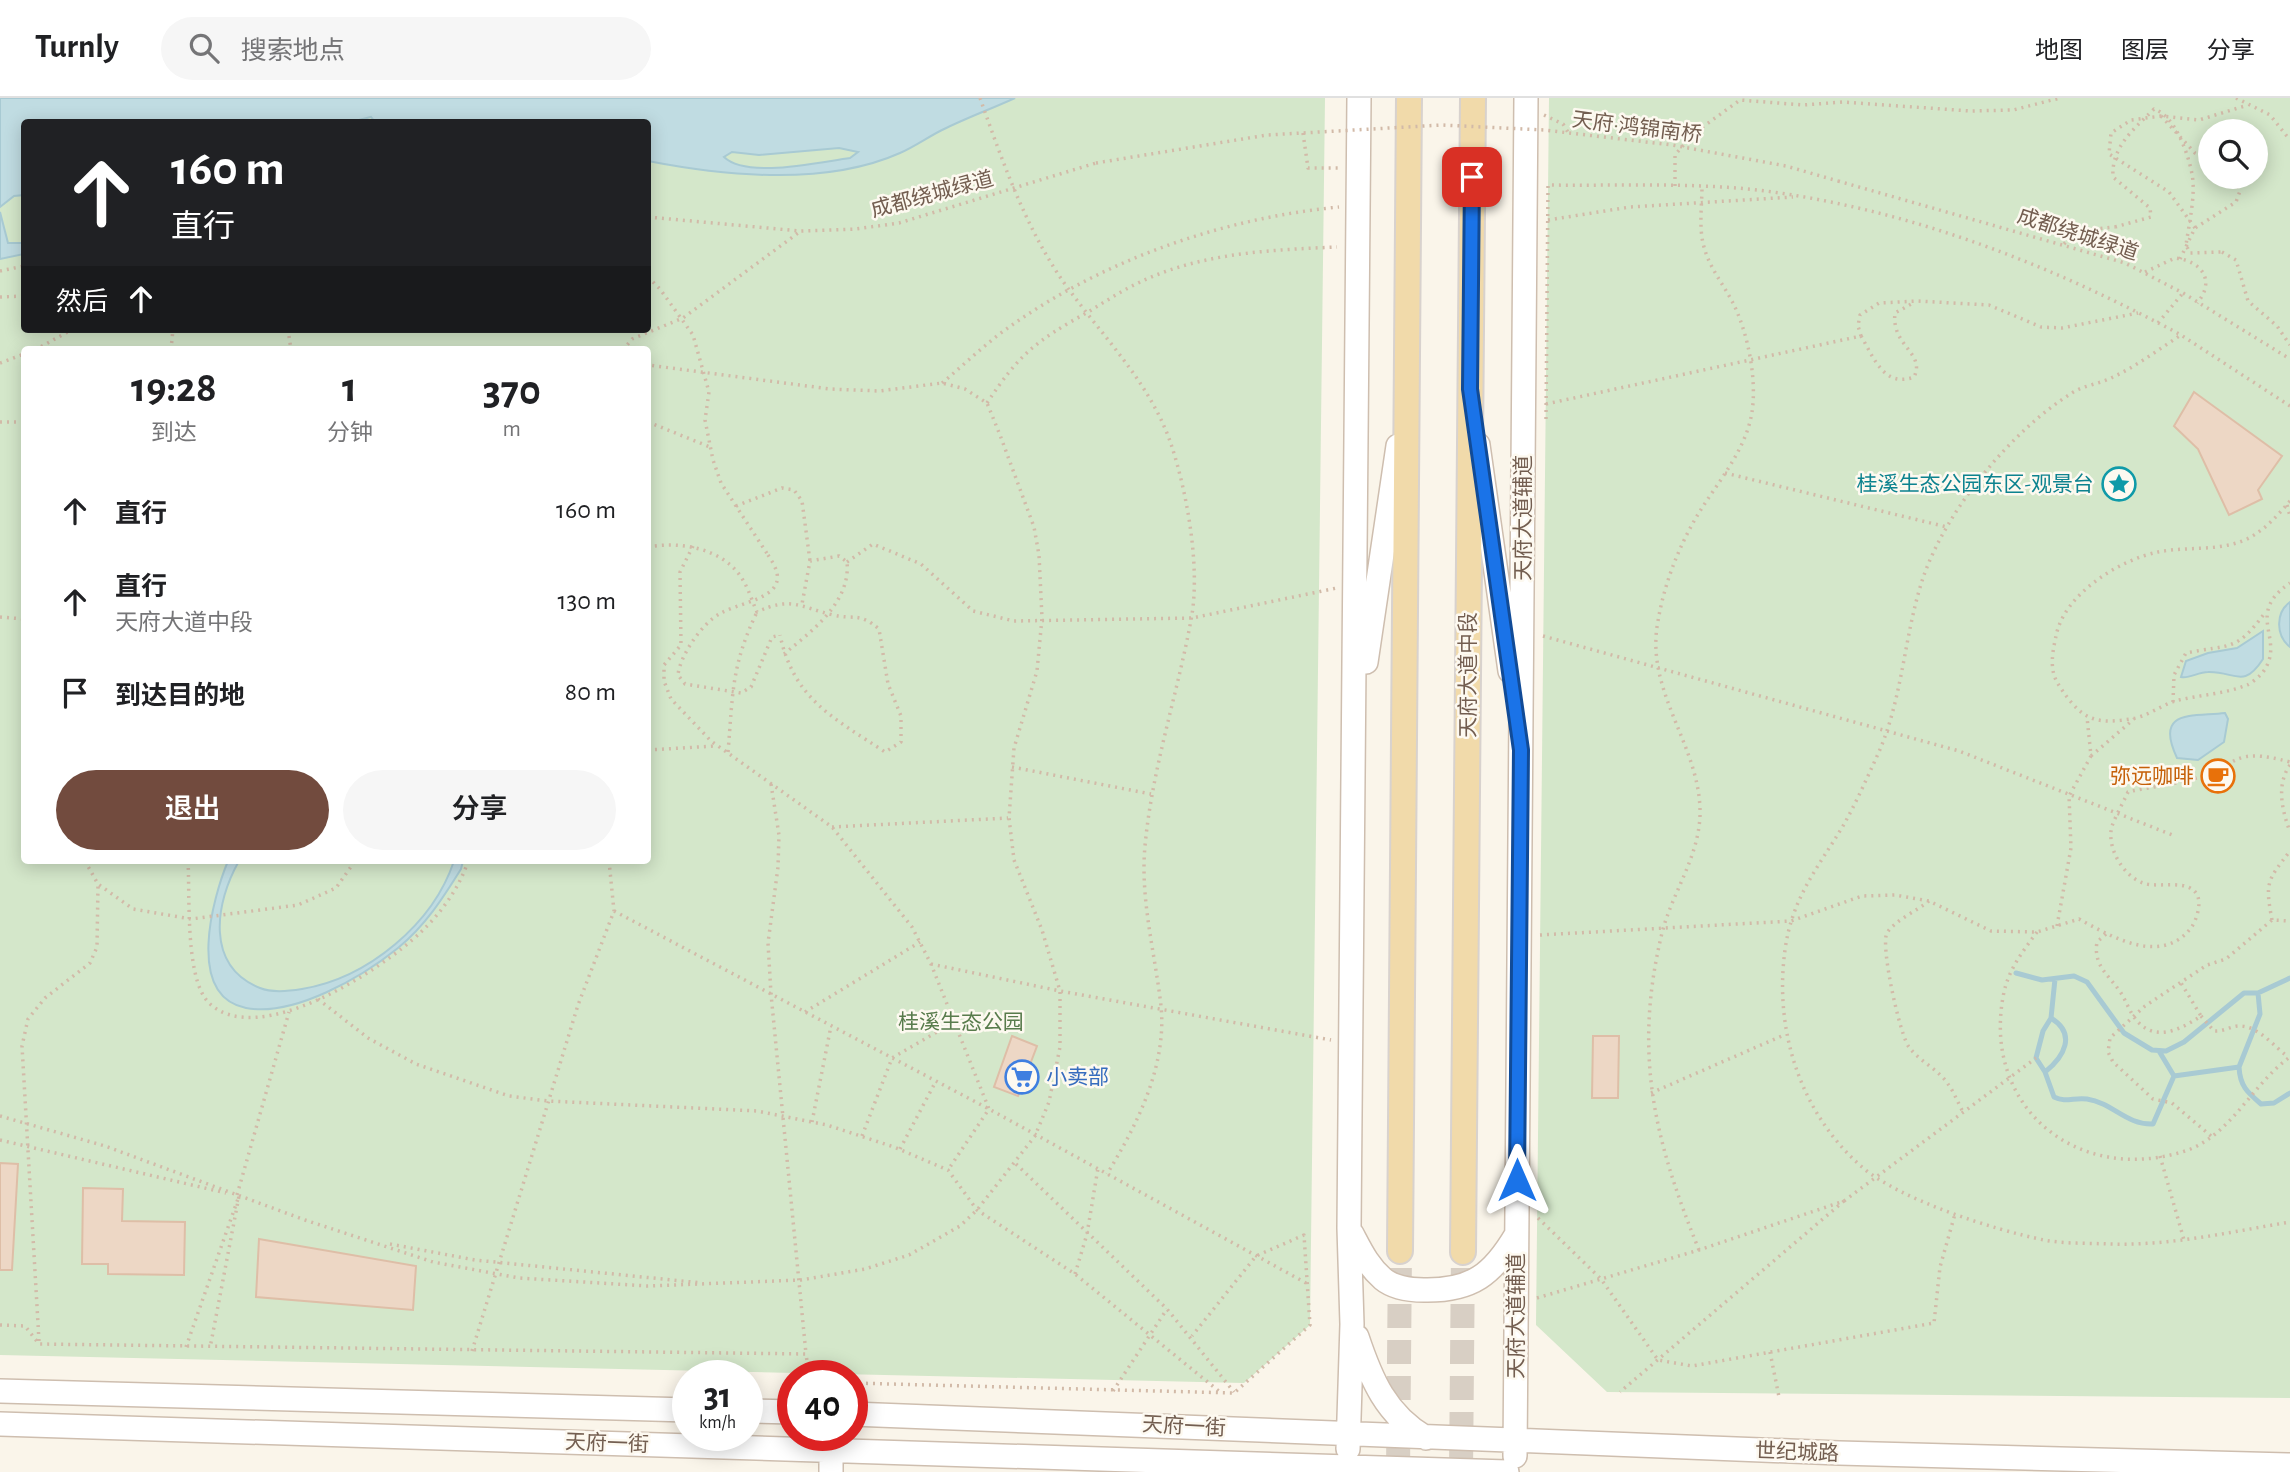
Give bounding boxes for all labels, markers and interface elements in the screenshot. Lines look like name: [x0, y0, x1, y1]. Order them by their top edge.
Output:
search box: [161, 17, 651, 80]
icon: search: [185, 29, 223, 67]
text: Turnly: [35, 31, 119, 64]
text: 搜索地点: [241, 38, 345, 64]
text: 地图: [2035, 39, 2083, 63]
text: 图层: [2121, 39, 2169, 63]
text: 分享: [2207, 39, 2255, 63]
street label: 天府·鸿锦南桥: [1571, 108, 1703, 146]
map controls: [2198, 119, 2268, 189]
button: search: [2198, 119, 2268, 189]
text: 160 m: [171, 145, 285, 194]
icon: ahead: [56, 147, 147, 238]
pin: [1442, 147, 1502, 207]
icon: arrive: [1453, 158, 1491, 196]
street label: 成都绕城绿道: [868, 167, 996, 221]
street label: 成都绕城绿道: [2015, 204, 2141, 264]
text: 直行: [171, 211, 235, 243]
icon: ahead: [122, 280, 160, 318]
text: 然后: [56, 289, 108, 315]
text: 19:28: [131, 367, 217, 409]
text: 1: [342, 367, 357, 409]
text: 370: [483, 370, 541, 412]
text: m: [503, 418, 521, 441]
text: 到达: [151, 422, 197, 445]
text: 分钟: [327, 422, 373, 445]
street label: 天府大道辅道: [1512, 455, 1534, 581]
place icon: 桂溪生态公园东区-观景台: [2100, 465, 2138, 503]
place label: 桂溪生态公园东区-观景台: [1857, 473, 2094, 495]
icon: ahead: [56, 492, 94, 530]
text: 160 m: [556, 497, 616, 523]
text: 直行: [115, 501, 167, 527]
text: 直行: [115, 574, 167, 600]
icon: ahead: [56, 583, 94, 621]
text: 130 m: [558, 588, 616, 614]
text: 天府大道中段: [115, 612, 253, 635]
street label: 天府大道中段: [1457, 612, 1479, 738]
icon: arrive: [56, 674, 94, 712]
text: 80 m: [565, 679, 616, 705]
text: 到达目的地: [115, 683, 245, 709]
cafe icon: 弥远咖啡: [2199, 757, 2237, 795]
place label: 弥远咖啡: [2110, 765, 2194, 787]
button: 退出: [56, 770, 329, 850]
button: 分享: [343, 770, 616, 850]
park label: 桂溪生态公园: [898, 1011, 1024, 1033]
supermarket icon: 小卖部: [1003, 1058, 1041, 1096]
place label: 小卖部: [1046, 1066, 1109, 1088]
position arrow: [1480, 1143, 1554, 1217]
street label: 天府大道辅道: [1505, 1253, 1527, 1379]
speed limit sign: 40: [777, 1360, 868, 1451]
text: 31: [704, 1379, 731, 1414]
street label: 天府一街: [1141, 1413, 1227, 1439]
text: km/h: [699, 1414, 736, 1432]
street label: 天府一街: [565, 1431, 649, 1455]
street label: 世纪城路: [1755, 1440, 1839, 1464]

